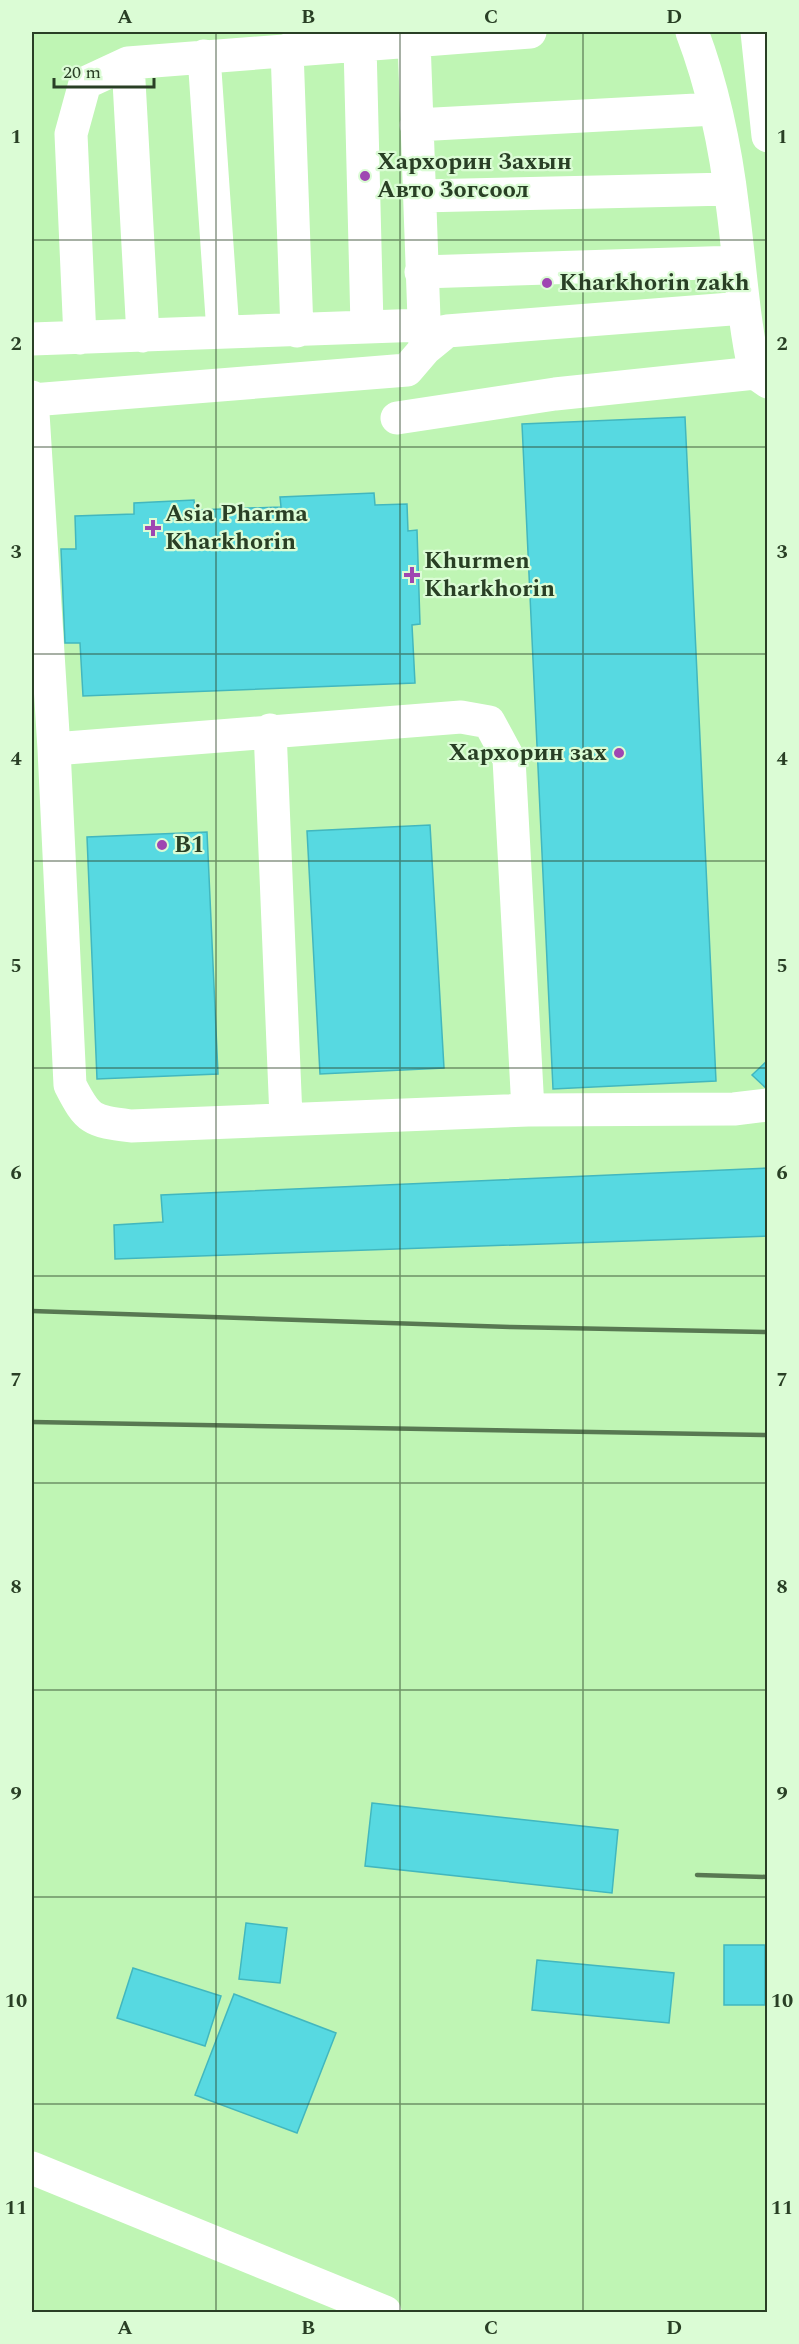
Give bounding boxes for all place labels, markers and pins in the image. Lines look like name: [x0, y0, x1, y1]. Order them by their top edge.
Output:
place label: Хархорин 3ахын Авто 3огсоол: [377, 144, 572, 208]
marker: Хархорин 3ахын Авто 3огсоол: [358, 169, 372, 183]
place label: Kharkhorin zakh: [559, 265, 750, 301]
marker: Kharkhorin zakh: [540, 276, 554, 290]
place label: Asia Pharma Kharkhorin: [165, 496, 309, 560]
marker: Asia Pharma Kharkhorin: [146, 521, 160, 535]
place label: Khurmen Kharkhorin: [424, 543, 555, 607]
marker: Khurmen Kharkhorin: [405, 568, 419, 582]
place label: Хархорин зах: [448, 735, 607, 771]
marker: Хархорин зах: [612, 746, 626, 760]
place label: B1: [174, 827, 204, 863]
marker: B1: [155, 838, 169, 852]

